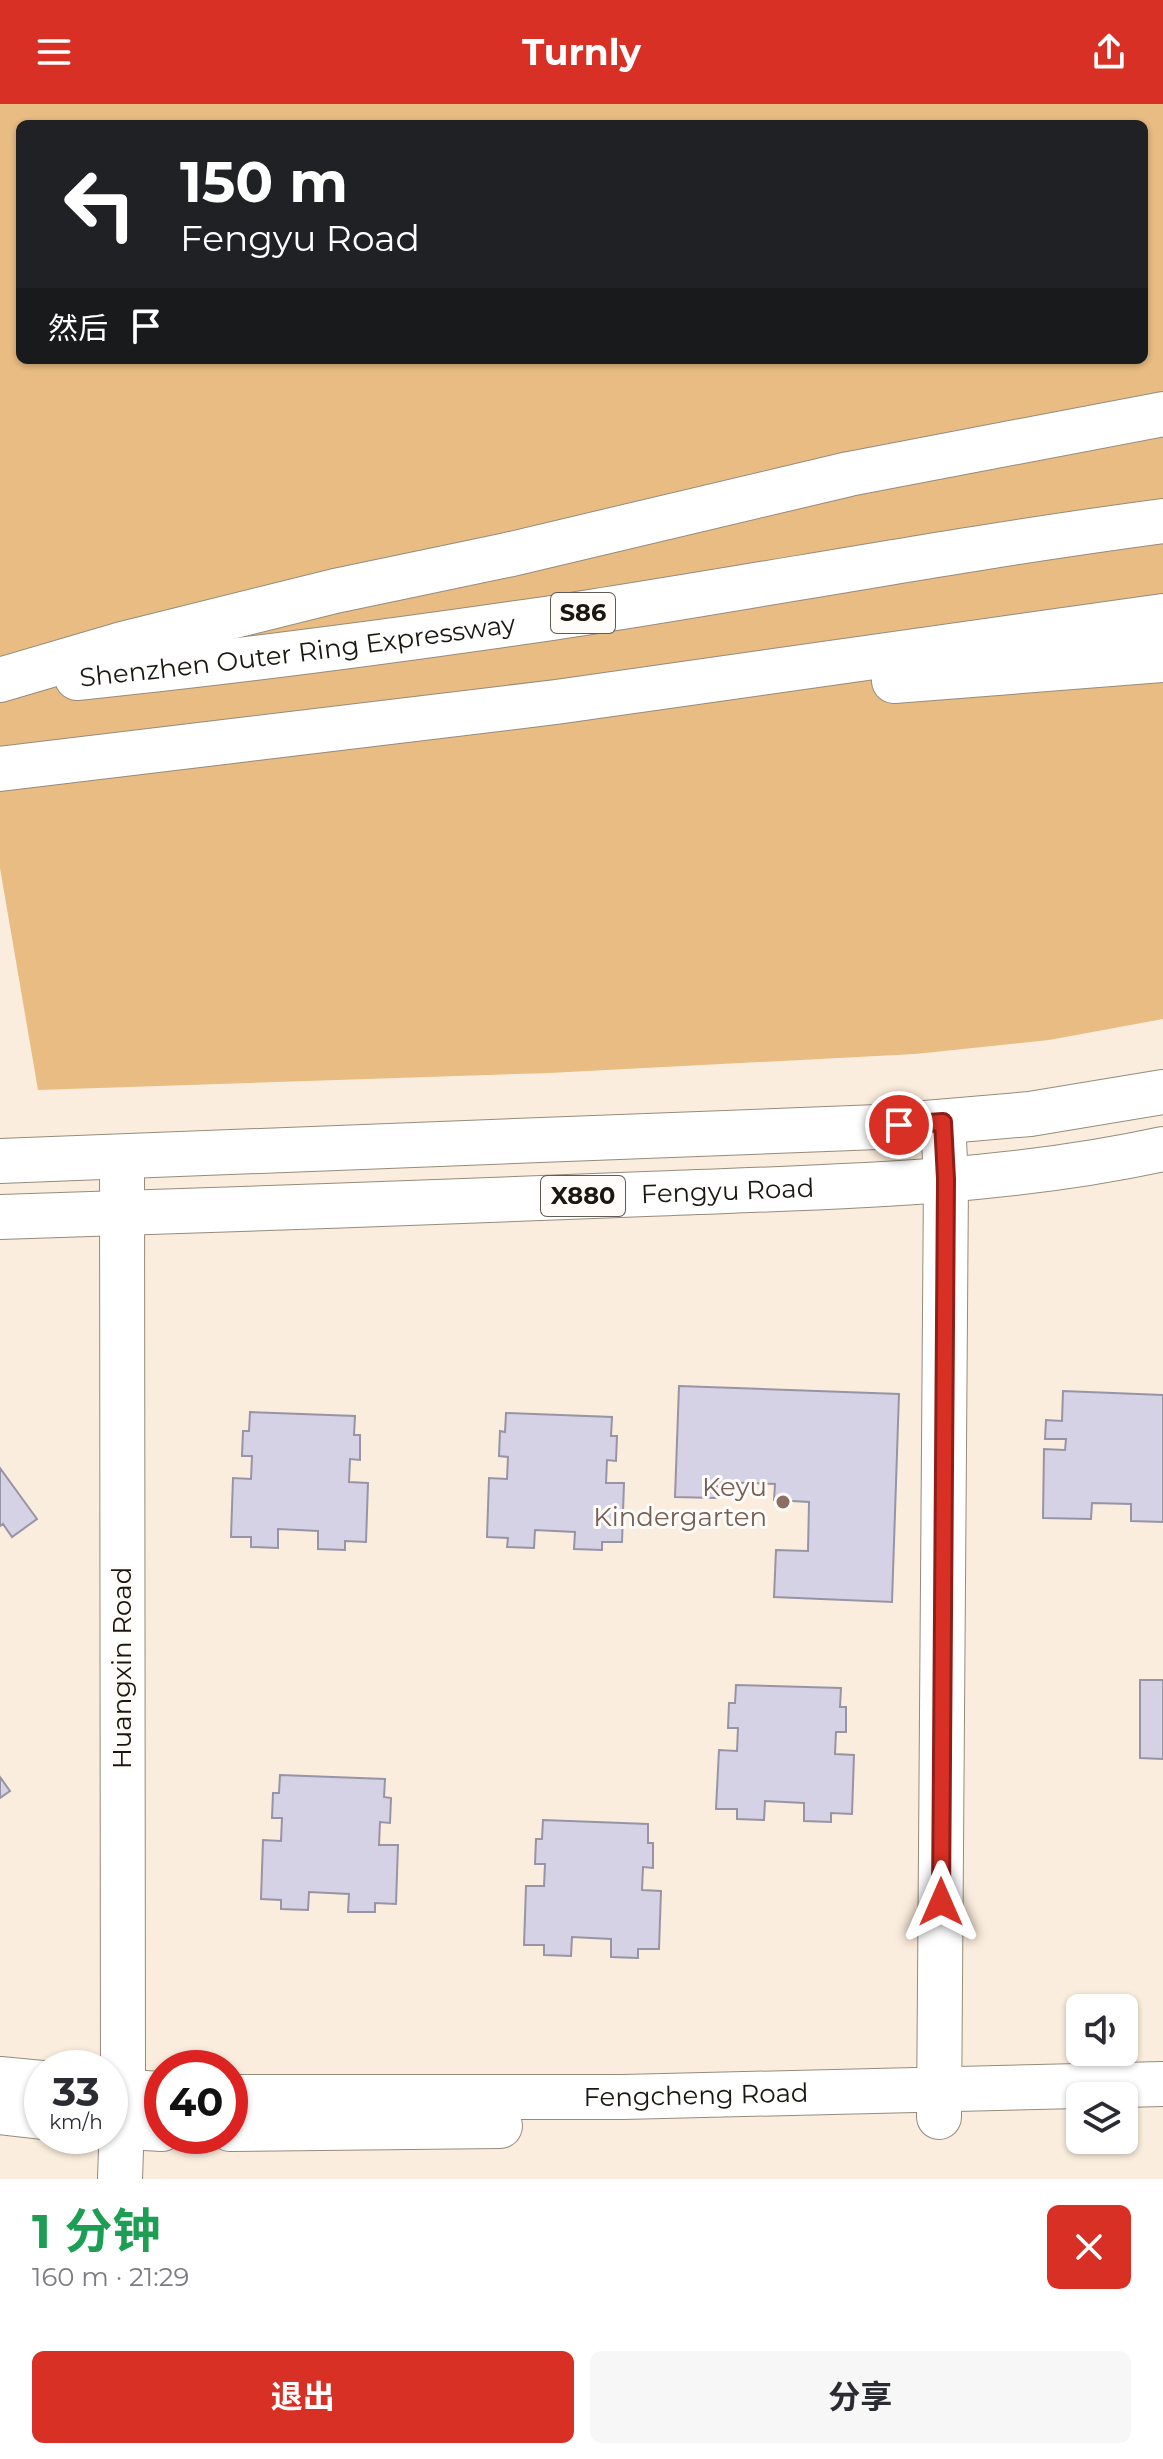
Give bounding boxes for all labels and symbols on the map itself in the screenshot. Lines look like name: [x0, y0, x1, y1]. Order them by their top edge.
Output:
road number: S86: [551, 593, 615, 633]
street label: Shenzhen Outer Ring Expressway: [78, 607, 518, 694]
pin: [865, 1091, 933, 1159]
street label: Fengyu Road: [640, 1172, 815, 1210]
road number: X880: [541, 1176, 625, 1216]
place label: Keyu Kindergarten: [593, 1471, 767, 1533]
marker: Keyu Kindergarten: [774, 1493, 792, 1511]
street label: Huangxin Road: [106, 1567, 138, 1769]
position arrow: [899, 1860, 983, 1944]
speed limit sign: 40: [144, 2050, 248, 2154]
street label: Fengcheng Road: [583, 2077, 809, 2113]

